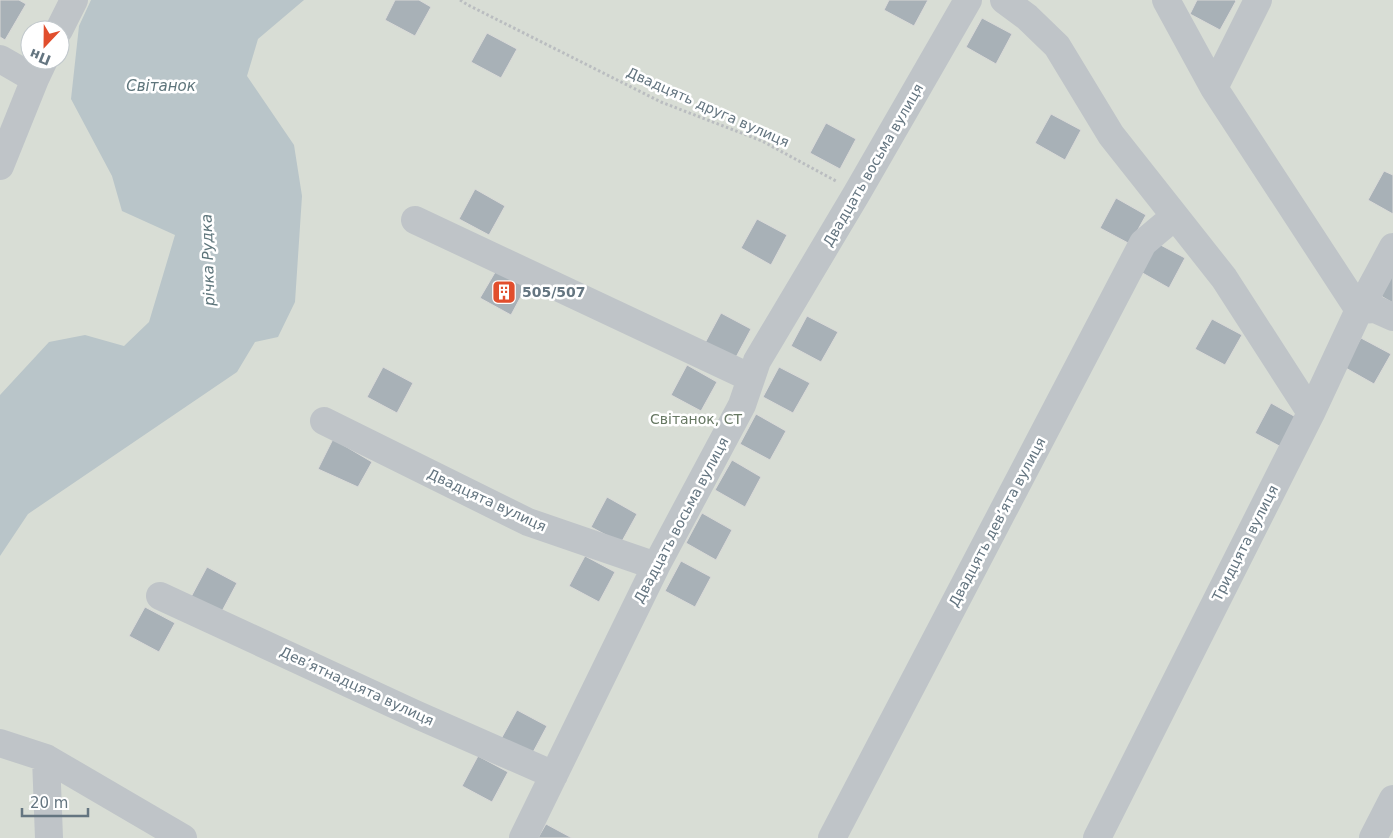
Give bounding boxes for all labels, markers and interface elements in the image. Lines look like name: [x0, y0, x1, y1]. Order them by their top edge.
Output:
north arrow: [20, 20, 70, 70]
text: Пн: [27, 46, 53, 68]
street label: Двадцять друга вулиця: [624, 64, 792, 150]
water label: Світанок: [126, 77, 196, 95]
street label: Двадцать восьма вулиця: [820, 81, 926, 249]
water label: річка Рудка: [197, 214, 219, 307]
building icon: 505/507: [491, 279, 517, 305]
place label: 505/507: [522, 284, 586, 300]
park label: Світанок, СТ: [650, 411, 742, 427]
street label: Двадцать восьма вулиця: [630, 434, 732, 606]
street label: Двадцять дев’ята вулиця: [945, 435, 1049, 609]
street label: Двадцята вулиця: [425, 465, 549, 535]
street label: Тридцята вулиця: [1208, 482, 1281, 604]
street label: Дев’ятнадцята вулиця: [278, 643, 436, 729]
scale bar: [22, 786, 89, 818]
text: 20 m: [30, 794, 68, 812]

